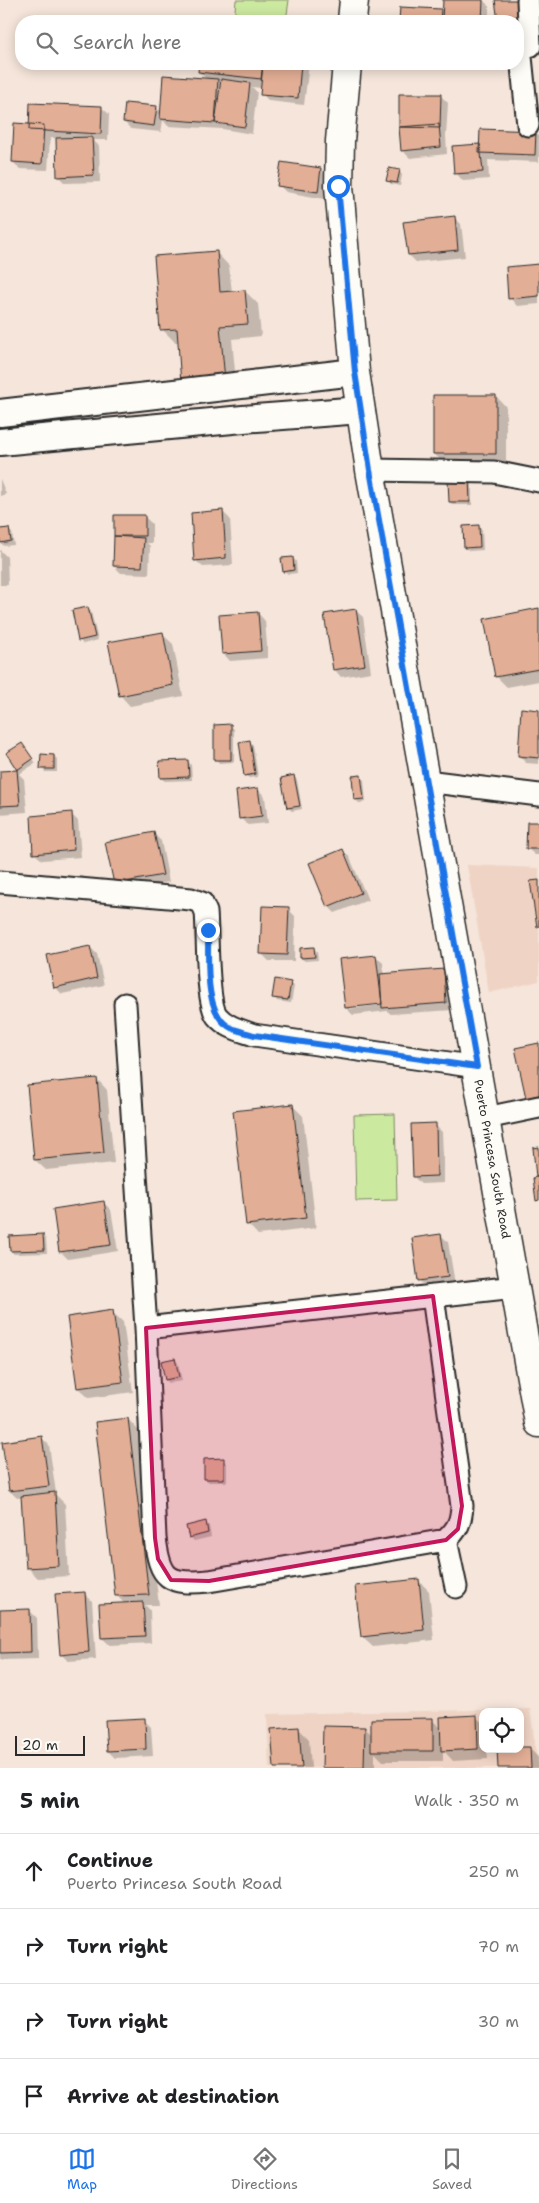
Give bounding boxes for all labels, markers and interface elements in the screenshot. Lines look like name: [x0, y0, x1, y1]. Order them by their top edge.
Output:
search box: [15, 15, 524, 70]
icon: search: [33, 29, 61, 57]
text: Search here: [73, 30, 182, 55]
route start: [327, 175, 350, 198]
route end: [197, 919, 220, 942]
street label: Puerto Princesa South Road: [470, 1078, 514, 1240]
map controls: [479, 1708, 524, 1753]
button: locate: [479, 1708, 524, 1753]
scale bar: [15, 1733, 85, 1756]
text: 20 m: [22, 1736, 58, 1754]
text: 5 min: [20, 1787, 80, 1815]
text: Walk · 350 m: [414, 1790, 519, 1811]
text: Continue: [67, 1848, 153, 1873]
icon: ahead: [20, 1857, 48, 1885]
text: 250 m: [468, 1861, 519, 1882]
text: Puerto Princesa South Road: [67, 1873, 282, 1894]
icon: right: [20, 1932, 48, 1960]
text: Turn right: [67, 1934, 168, 1959]
text: 70 m: [478, 1936, 519, 1957]
icon: right: [20, 2007, 48, 2035]
text: Turn right: [67, 2009, 168, 2034]
text: 30 m: [478, 2011, 519, 2032]
icon: arrive: [20, 2082, 48, 2110]
text: Arrive at destination: [67, 2084, 279, 2109]
tab: Map: [67, 2145, 97, 2193]
tab: Directions: [231, 2145, 298, 2193]
tab: Saved: [432, 2145, 472, 2193]

